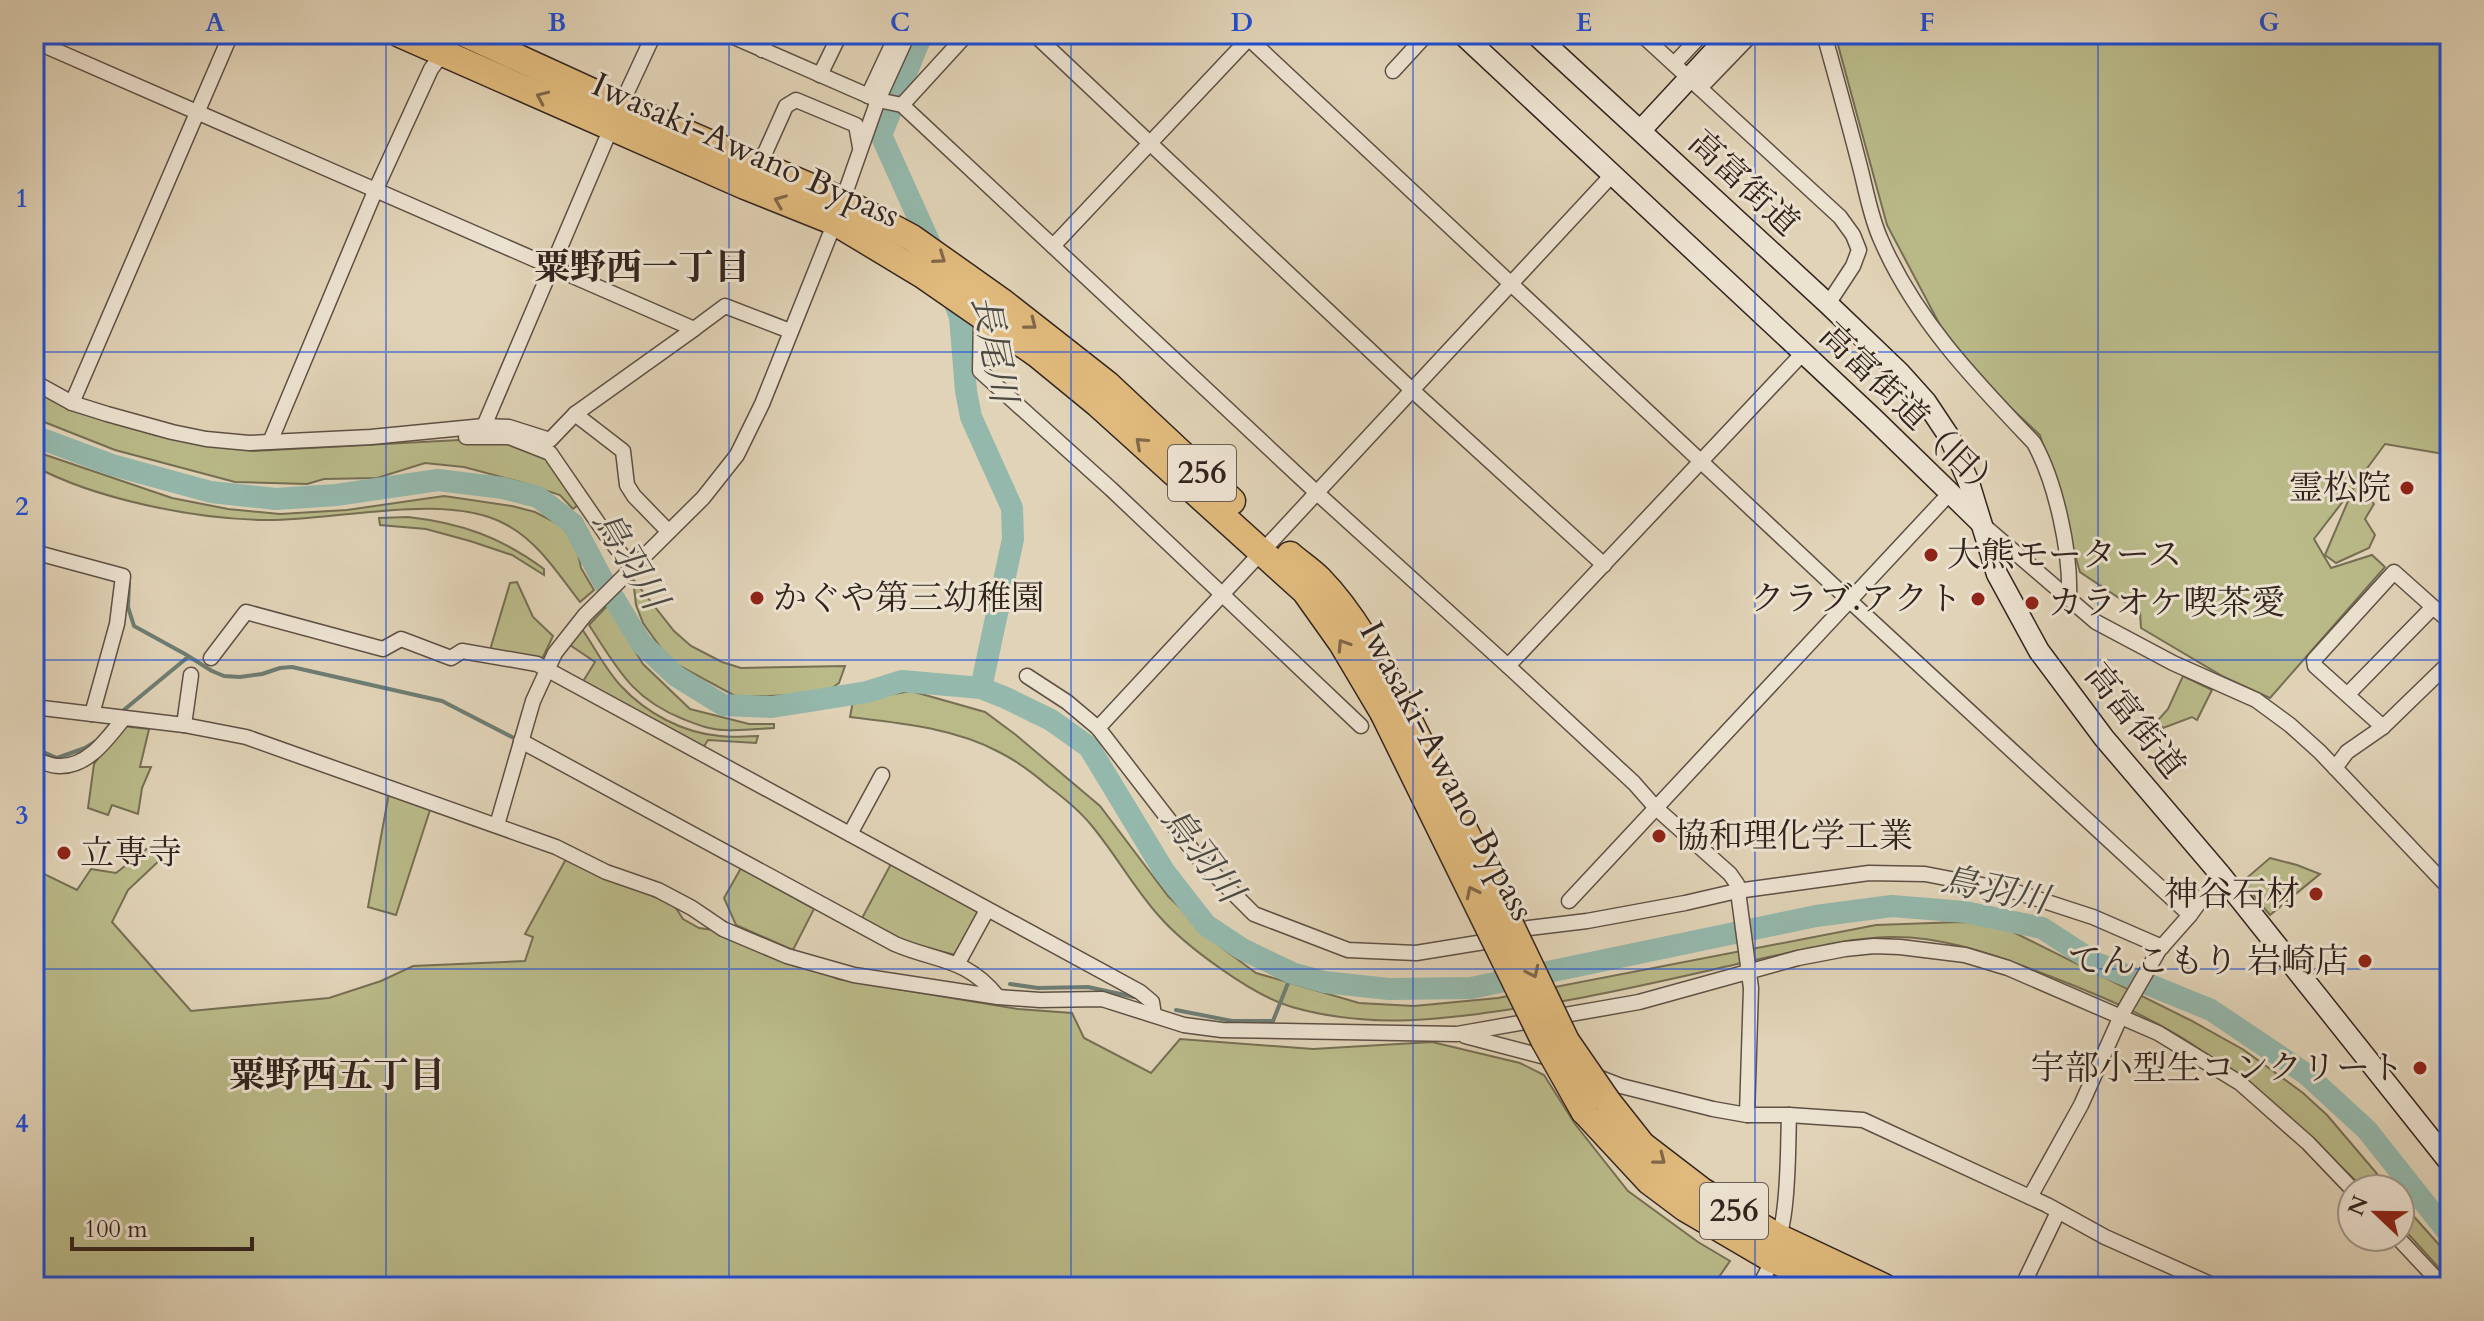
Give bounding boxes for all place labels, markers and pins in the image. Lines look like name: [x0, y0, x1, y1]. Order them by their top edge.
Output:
place label: 霊松院: [2289, 465, 2391, 511]
marker: 霊松院: [2398, 479, 2416, 497]
place label: 大熊モータース: [1947, 532, 2182, 578]
marker: 大熊モータース: [1922, 546, 1940, 564]
place label: かぐや第三幼稚園: [773, 575, 1045, 621]
place label: クラブ.アクト: [1750, 576, 1962, 622]
place label: カラオケ喫茶愛: [2048, 580, 2285, 626]
marker: かぐや第三幼稚園: [748, 589, 766, 607]
marker: クラブ.アクト: [1969, 590, 1987, 608]
marker: カラオケ喫茶愛: [2023, 594, 2041, 612]
place label: 協和理化学工業: [1675, 813, 1913, 859]
marker: 協和理化学工業: [1650, 827, 1668, 845]
place label: 立専寺: [80, 830, 182, 876]
marker: 立専寺: [55, 844, 73, 862]
place label: 神谷石材: [2164, 871, 2300, 917]
marker: 神谷石材: [2307, 885, 2325, 903]
place label: てんこもり 岩崎店: [2068, 938, 2349, 984]
marker: てんこもり 岩崎店: [2356, 952, 2374, 970]
place label: 宇部小型生コンクリート: [2031, 1045, 2404, 1091]
marker: 宇部小型生コンクリート: [2411, 1059, 2429, 1077]

